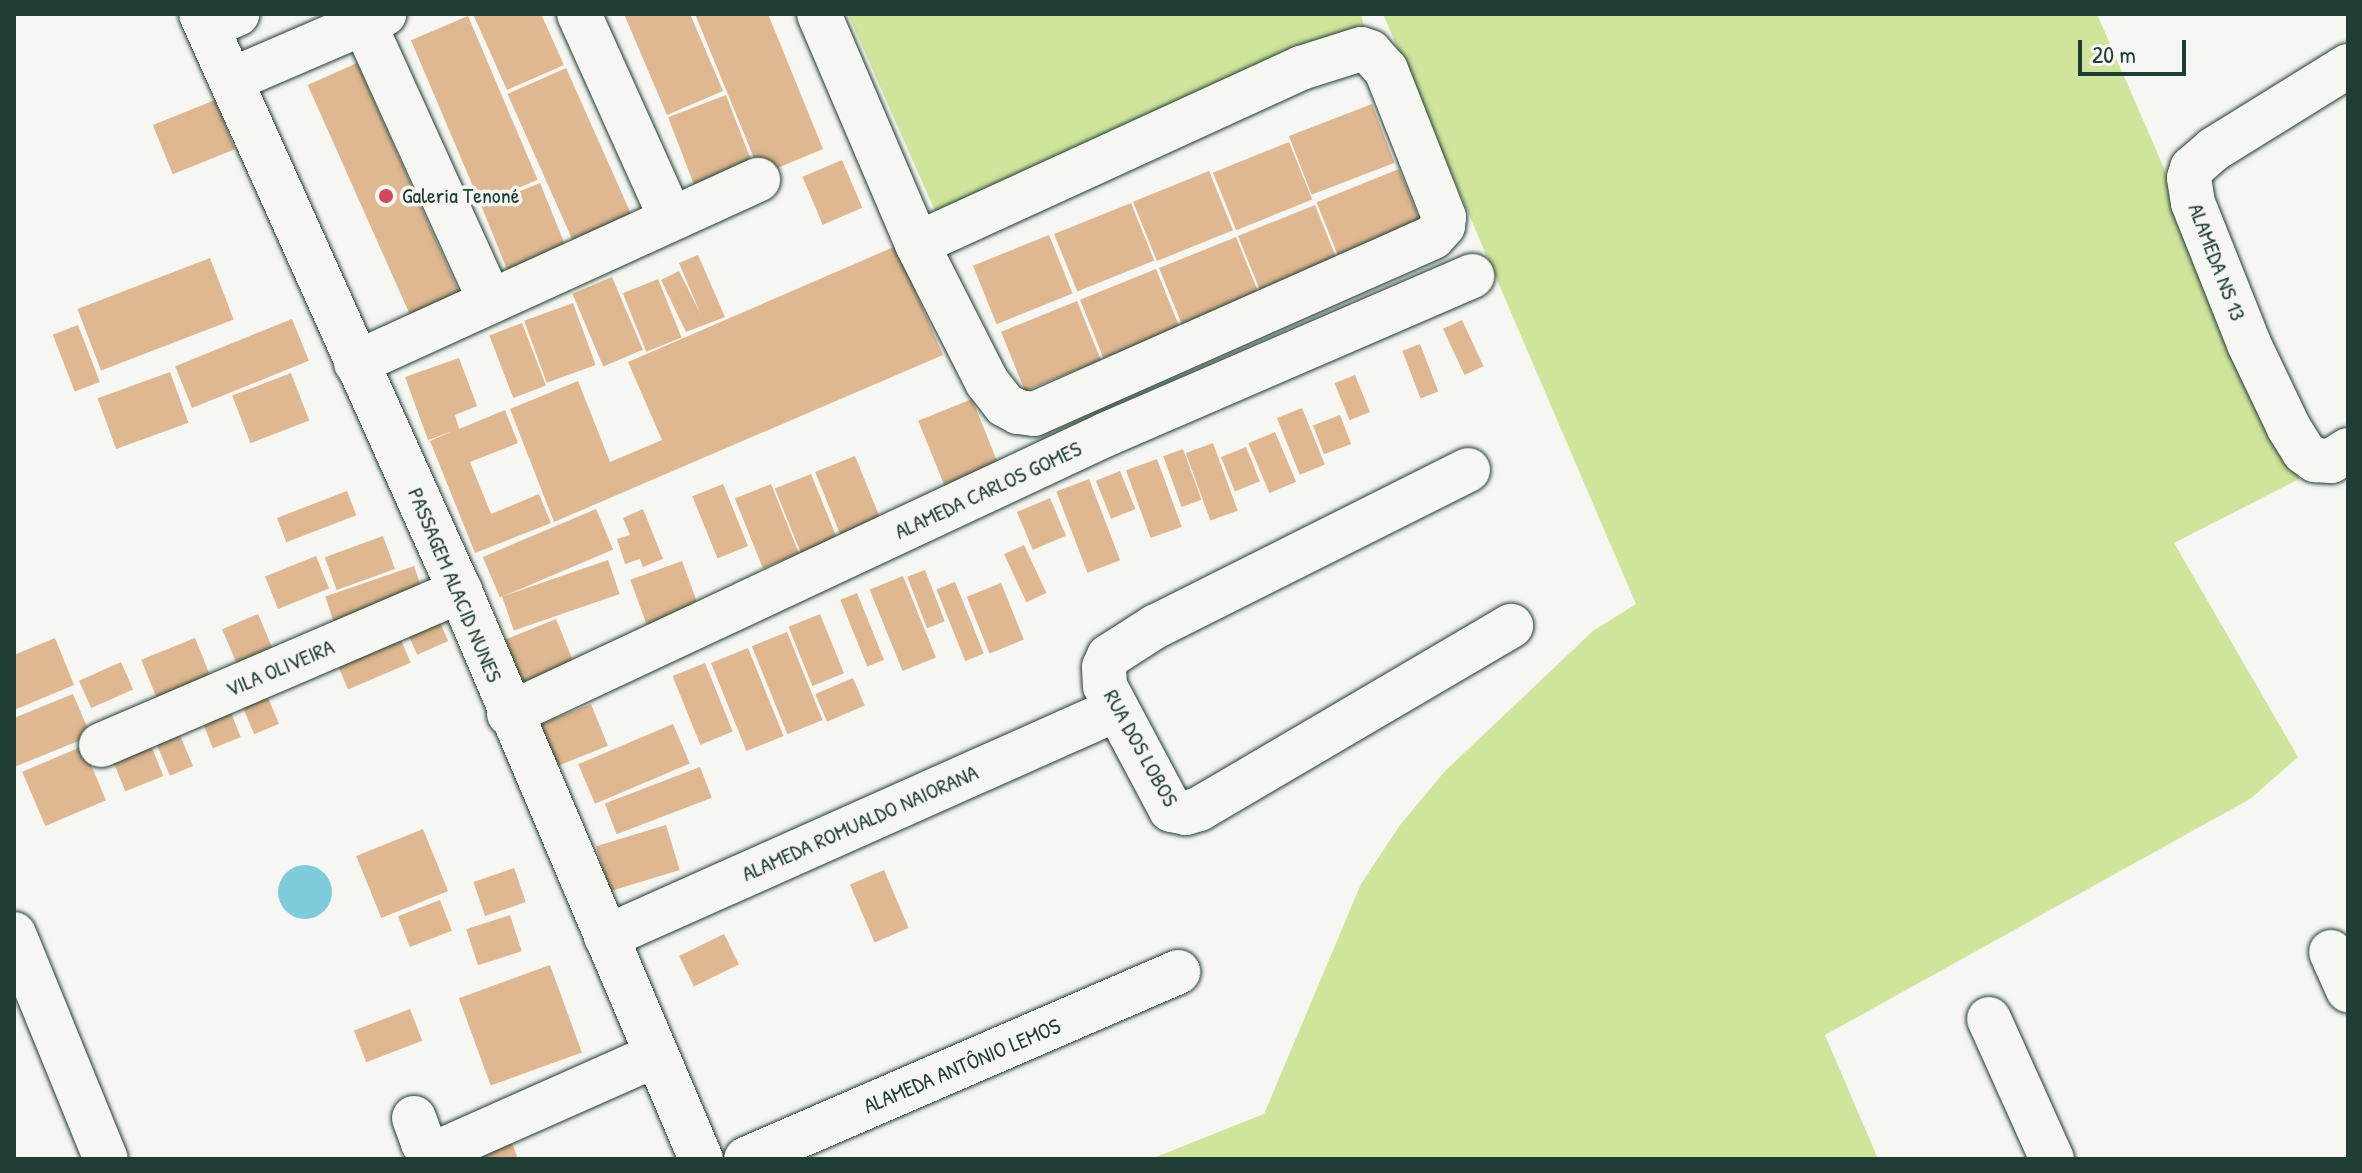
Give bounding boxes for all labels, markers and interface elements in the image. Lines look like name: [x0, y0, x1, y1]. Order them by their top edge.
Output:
scale bar: [2082, 24, 2190, 74]
text: 20 m: [2092, 38, 2136, 70]
place label: Galeria Tenoné: [402, 183, 519, 209]
marker: Galeria Tenoné: [377, 187, 395, 205]
street label: ALAMEDA NS 13: [2183, 200, 2251, 324]
street label: ALAMEDA CARLOS GOMES: [891, 435, 1085, 545]
street label: PASSAGEM ALACID NUNES: [402, 484, 508, 686]
street label: VILA OLIVEIRA: [222, 633, 338, 703]
street label: RUA DOS LOBOS: [1098, 685, 1184, 811]
street label: ALAMEDA ROMUALDO NAIORANA: [738, 759, 982, 887]
street label: ALAMEDA ANTÔNIO LEMOS: [860, 1013, 1064, 1119]

